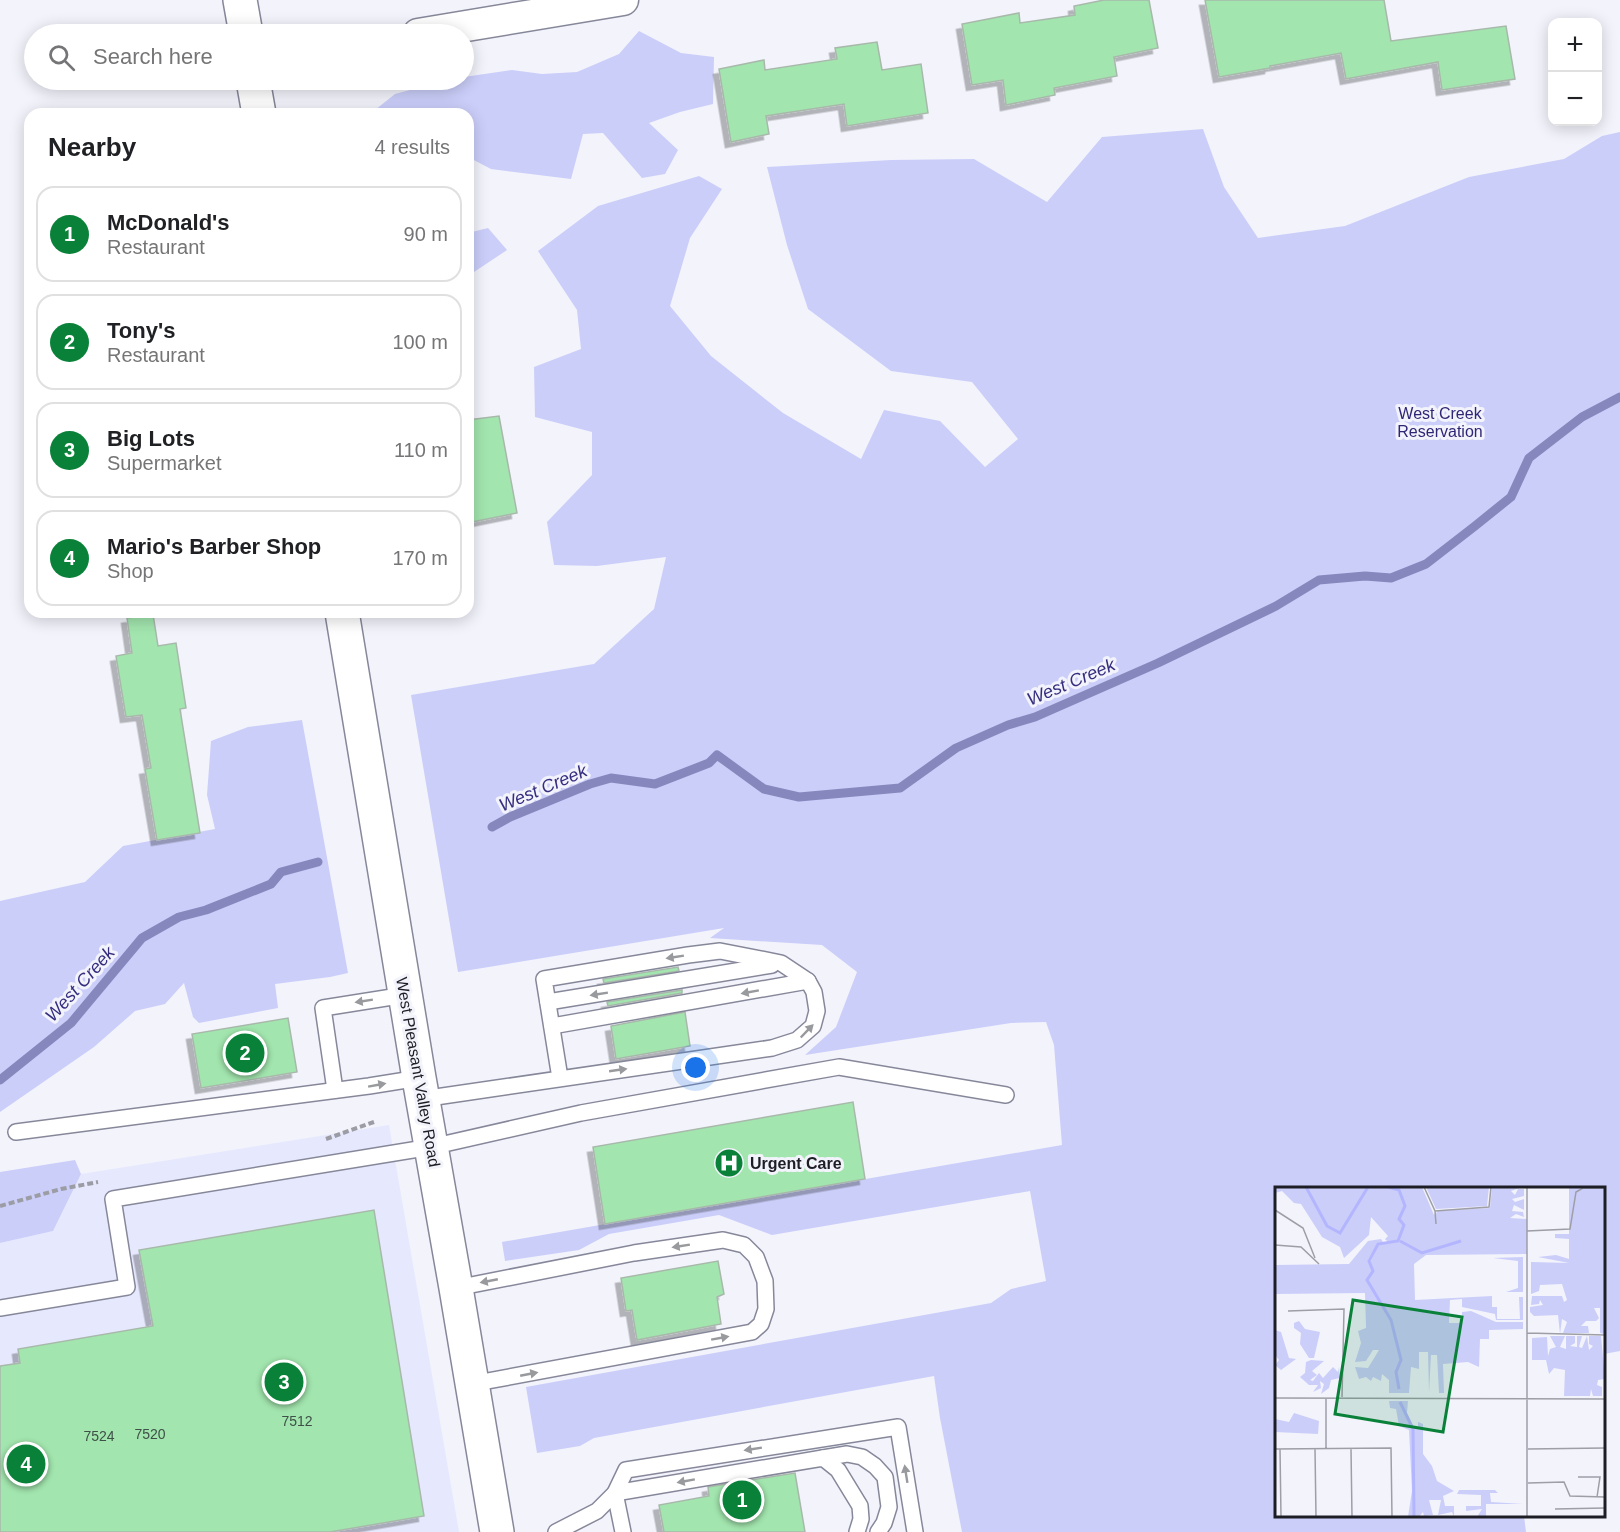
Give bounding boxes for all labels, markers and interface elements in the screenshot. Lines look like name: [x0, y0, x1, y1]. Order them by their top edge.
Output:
map controls: [1548, 18, 1602, 126]
button: +: [1548, 18, 1602, 72]
search box: [24, 24, 474, 90]
icon: search: [45, 41, 78, 74]
text: Search here: [93, 44, 213, 69]
button: −: [1548, 72, 1602, 126]
text: Nearby: [48, 132, 136, 162]
text: 4 results: [374, 136, 450, 158]
text: McDonald's: [107, 210, 230, 235]
text: 1: [64, 223, 75, 245]
text: 90 m: [404, 223, 448, 245]
text: Restaurant: [107, 236, 205, 258]
text: Tony's: [107, 318, 175, 343]
text: 2: [64, 331, 75, 353]
text: 100 m: [392, 331, 448, 353]
text: Restaurant: [107, 344, 205, 366]
park label: West Creek Reservation: [1397, 405, 1483, 440]
text: Big Lots: [107, 426, 195, 451]
text: 3: [64, 439, 75, 461]
text: 110 m: [394, 439, 448, 461]
text: Supermarket: [107, 452, 222, 474]
text: Mario's Barber Shop: [107, 534, 321, 559]
text: 4: [64, 547, 75, 569]
text: 170 m: [392, 547, 448, 569]
text: Shop: [107, 560, 154, 582]
water label: West Creek: [1024, 654, 1119, 710]
water label: West Creek: [496, 760, 591, 816]
water label: West Creek: [41, 942, 119, 1026]
one-way arrow: [665, 953, 684, 962]
street label: West Pleasant Valley Road: [393, 976, 443, 1168]
one-way arrow: [740, 987, 759, 996]
one-way arrow: [589, 989, 608, 998]
one-way arrow: [354, 997, 373, 1006]
one-way arrow: [800, 1024, 814, 1038]
pin: 2: [226, 1030, 264, 1076]
your location: [681, 1053, 710, 1082]
one-way arrow: [609, 1066, 628, 1075]
one-way arrow: [368, 1080, 387, 1089]
hospital icon: Urgent Care: [713, 1147, 745, 1179]
place label: Urgent Care: [750, 1155, 842, 1172]
inset map: [1275, 1187, 1605, 1517]
one-way arrow: [671, 1242, 690, 1251]
one-way arrow: [479, 1277, 498, 1286]
one-way arrow: [711, 1333, 730, 1342]
pin: 3: [264, 1360, 304, 1404]
one-way arrow: [520, 1369, 539, 1378]
house number: 7512: [281, 1413, 313, 1429]
house number: 7520: [134, 1426, 166, 1442]
house number: 7524: [83, 1428, 115, 1444]
pin: 4: [6, 1442, 46, 1486]
one-way arrow: [743, 1445, 762, 1454]
one-way arrow: [901, 1465, 910, 1484]
one-way arrow: [677, 1477, 696, 1486]
pin: 1: [722, 1478, 762, 1522]

